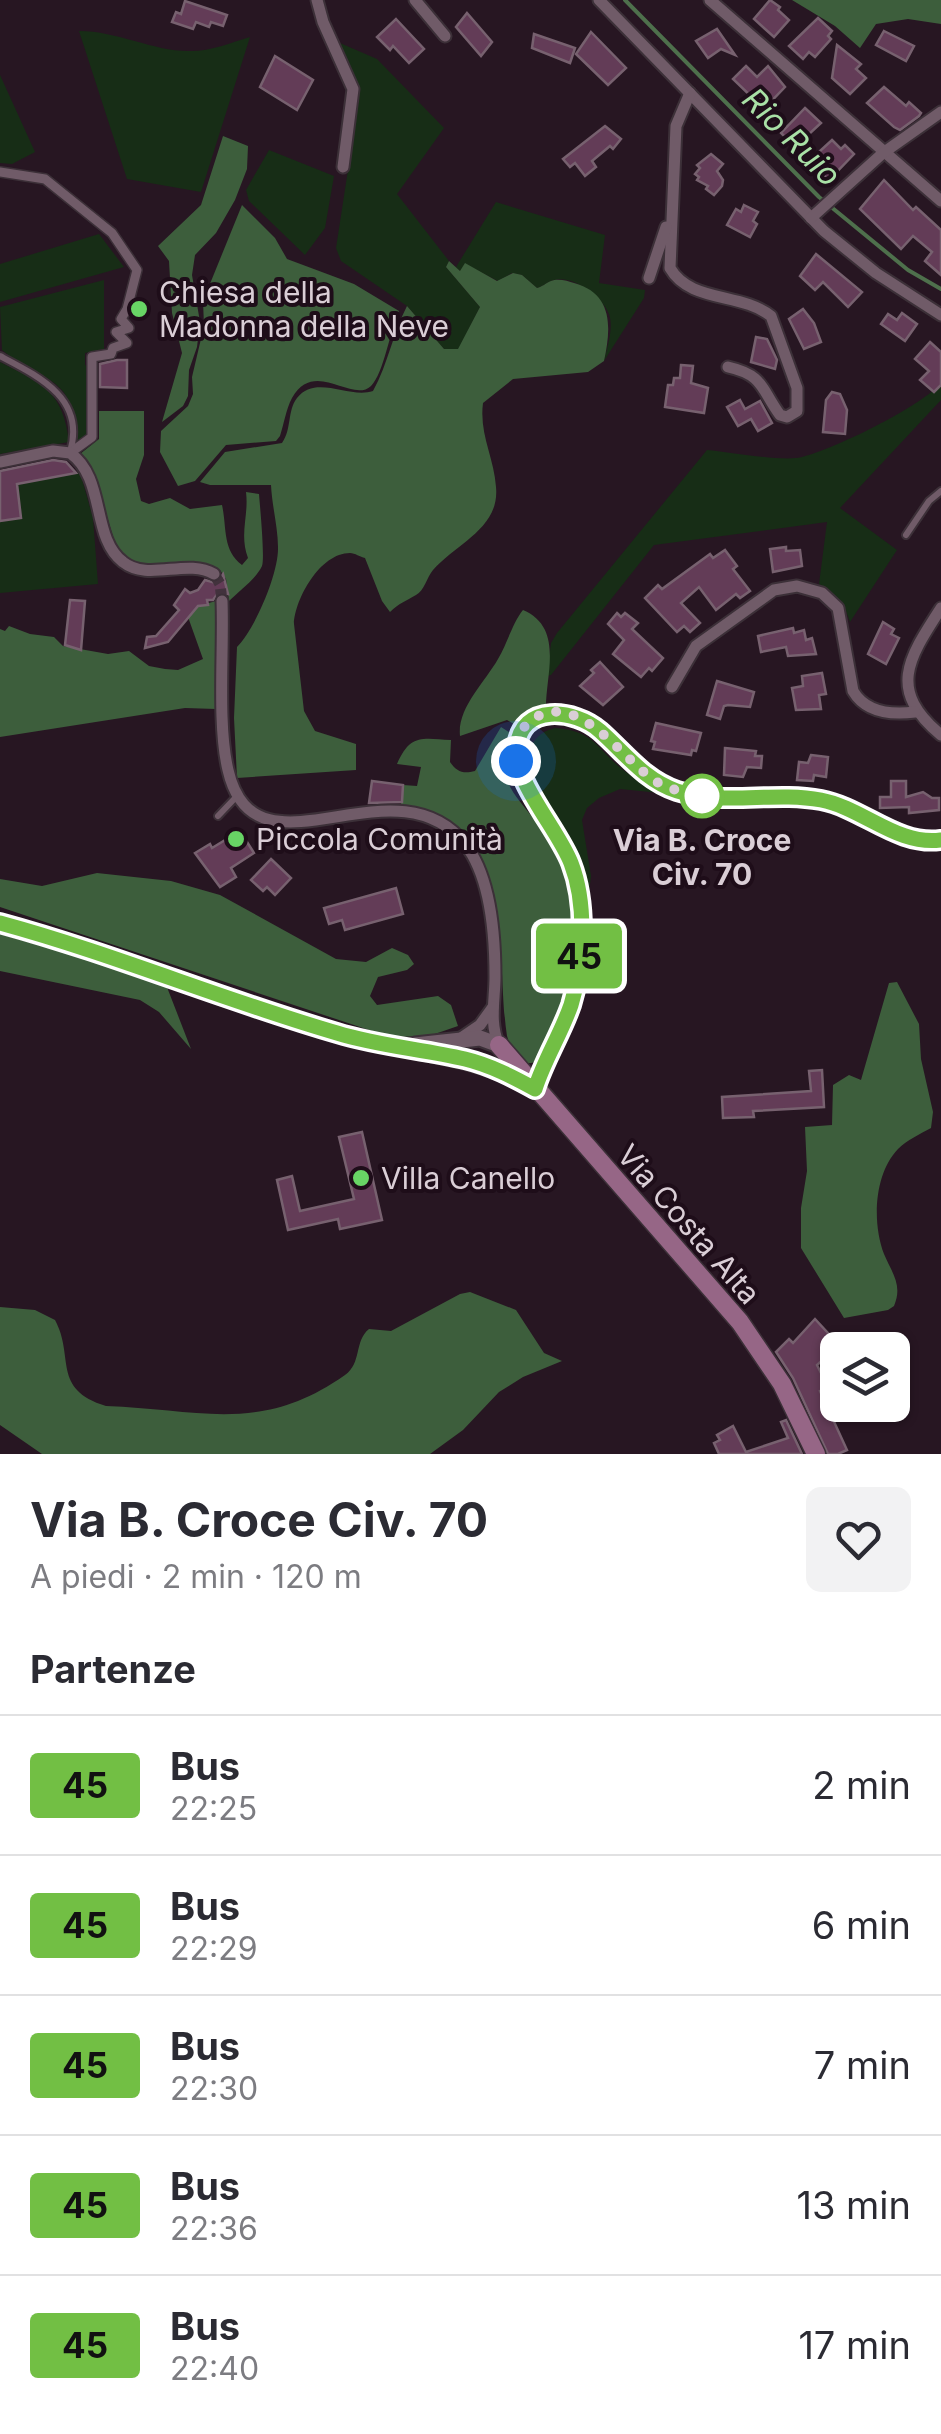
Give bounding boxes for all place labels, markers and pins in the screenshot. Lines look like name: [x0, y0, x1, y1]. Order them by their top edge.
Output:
place label: Chiesa della Madonna della Neve: [159, 274, 449, 344]
marker: Chiesa della Madonna della Neve: [128, 298, 150, 320]
marker: Via B. Croce Civ. 70: [681, 775, 723, 817]
place label: Piccola Comunità: [256, 821, 503, 857]
place label: Via B. Croce Civ. 70: [613, 822, 791, 892]
marker: Piccola Comunità: [225, 828, 247, 850]
place label: Villa Canello: [381, 1160, 555, 1196]
marker: Villa Canello: [350, 1167, 372, 1189]

